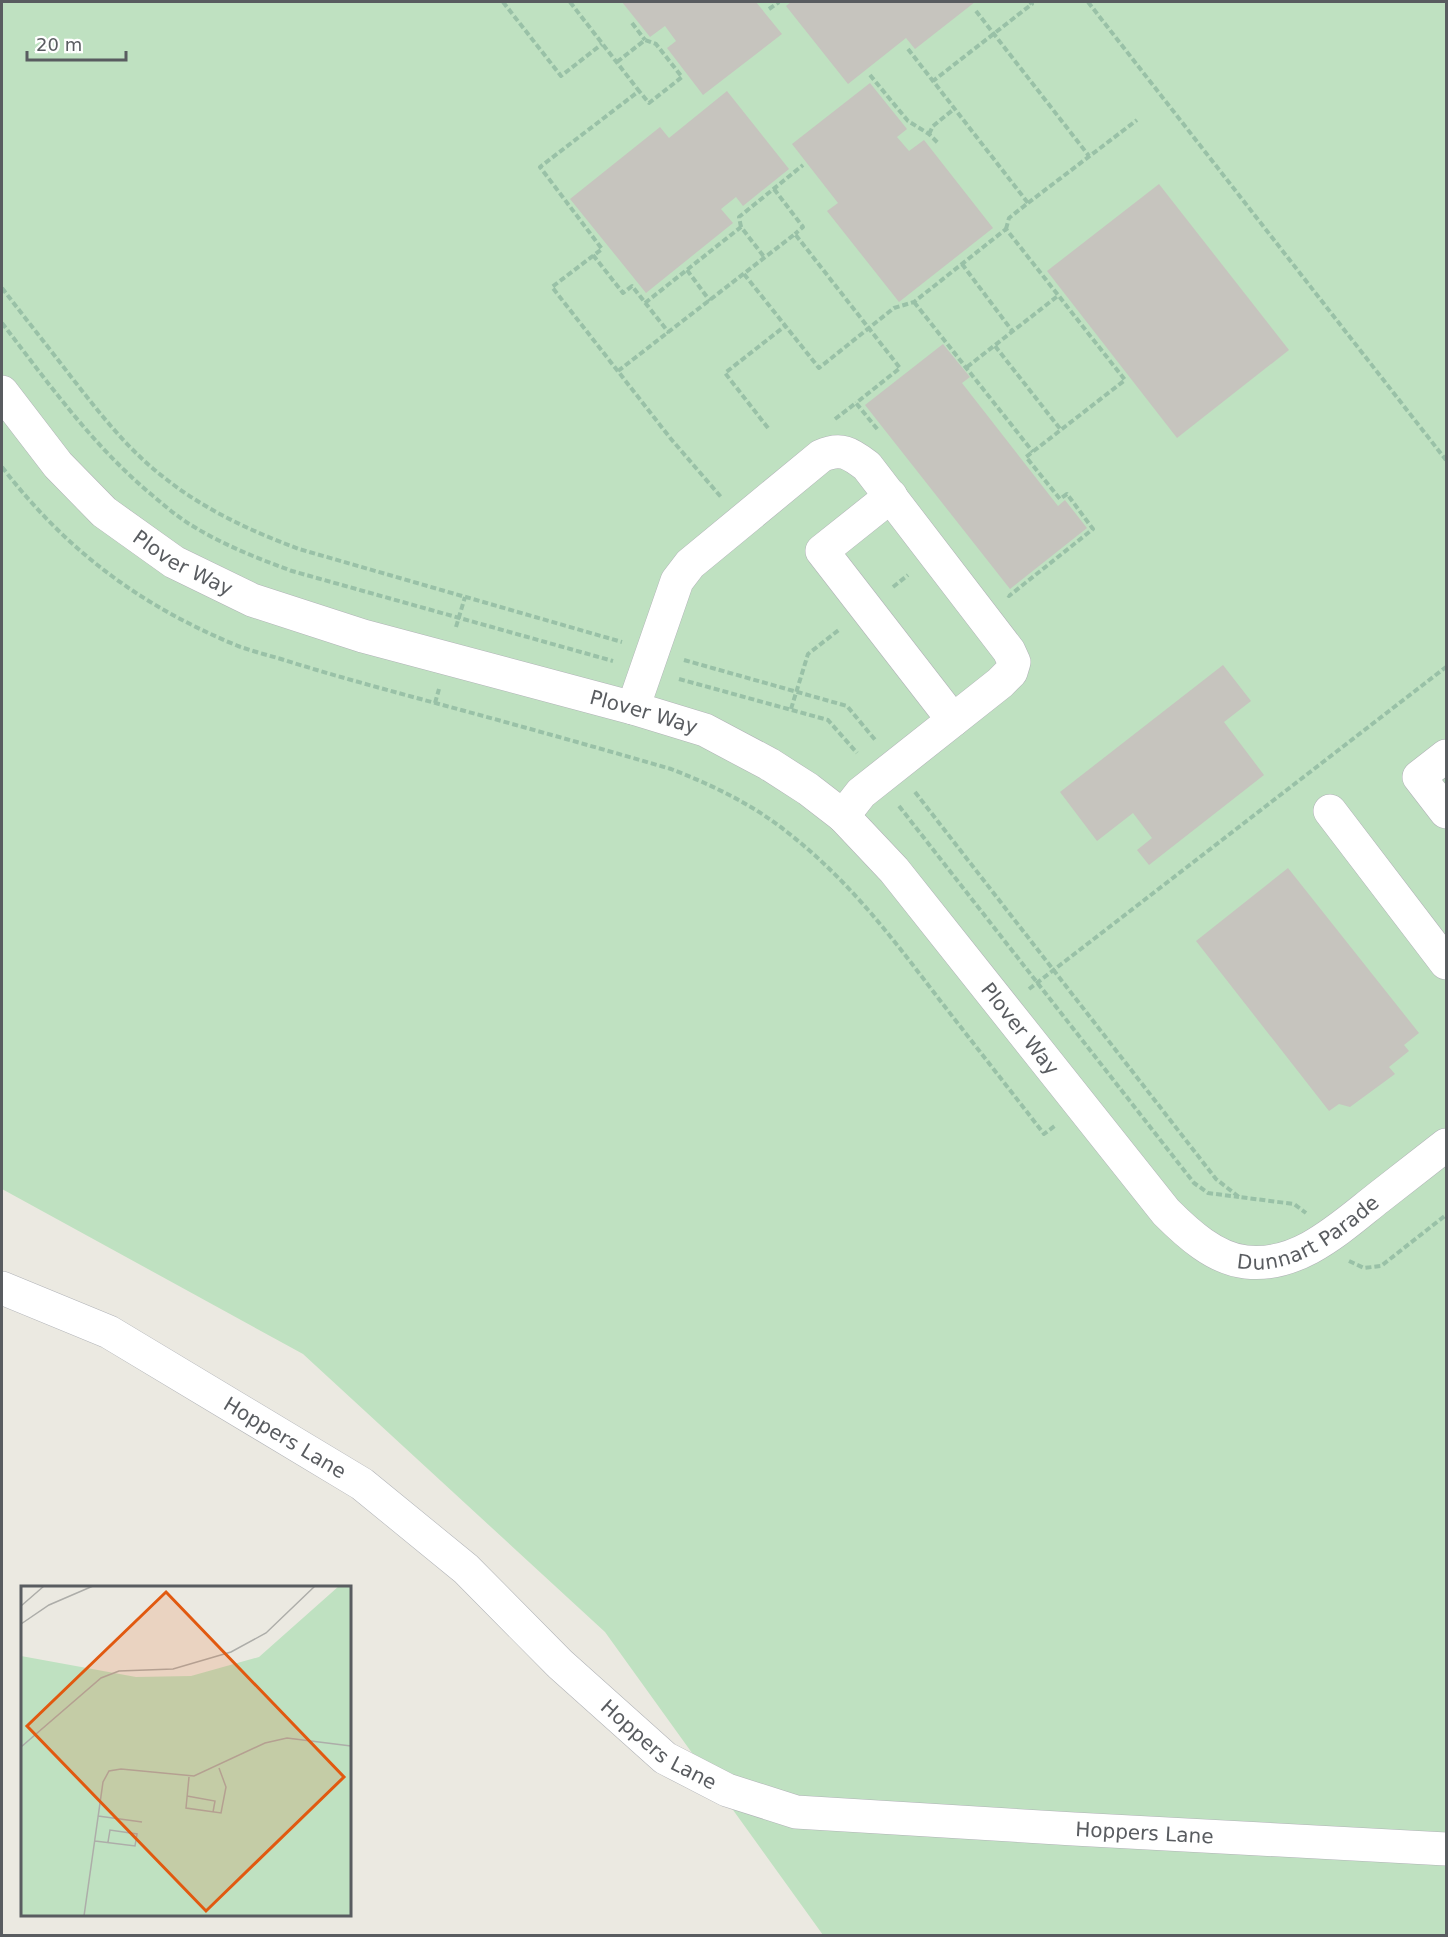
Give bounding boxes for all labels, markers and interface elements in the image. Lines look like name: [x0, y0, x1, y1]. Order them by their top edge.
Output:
scale bar: [27, 24, 126, 62]
text: 20 m: [36, 34, 82, 55]
street label: Plover Way: [128, 525, 237, 601]
street label: Plover Way: [587, 685, 701, 739]
street label: Plover Way: [976, 978, 1064, 1080]
street label: Dunnart Parade: [1236, 1190, 1384, 1275]
street label: Hoppers Lane: [219, 1392, 351, 1484]
inset map: [21, 1586, 351, 1916]
street label: Hoppers Lane: [596, 1694, 721, 1795]
street label: Hoppers Lane: [1075, 1817, 1214, 1848]

